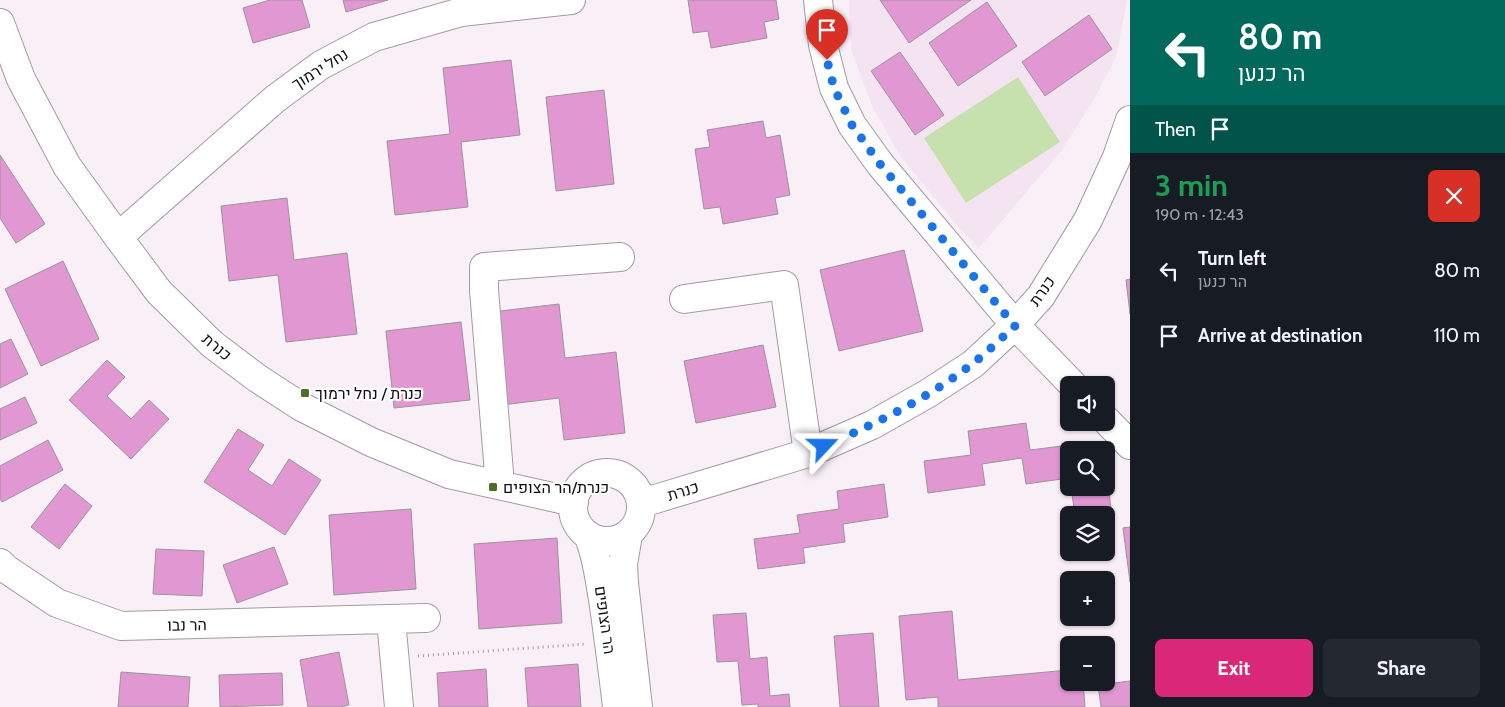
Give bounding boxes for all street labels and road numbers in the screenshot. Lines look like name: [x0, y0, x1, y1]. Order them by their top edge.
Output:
street label: נחל ירמוך: [288, 44, 352, 94]
street label: כנרת: [1025, 272, 1059, 310]
street label: כנרת: [199, 329, 235, 365]
street label: כנרת: [665, 477, 701, 505]
street label: הר הצופים: [591, 585, 619, 655]
street label: הר נבו: [167, 615, 207, 635]

